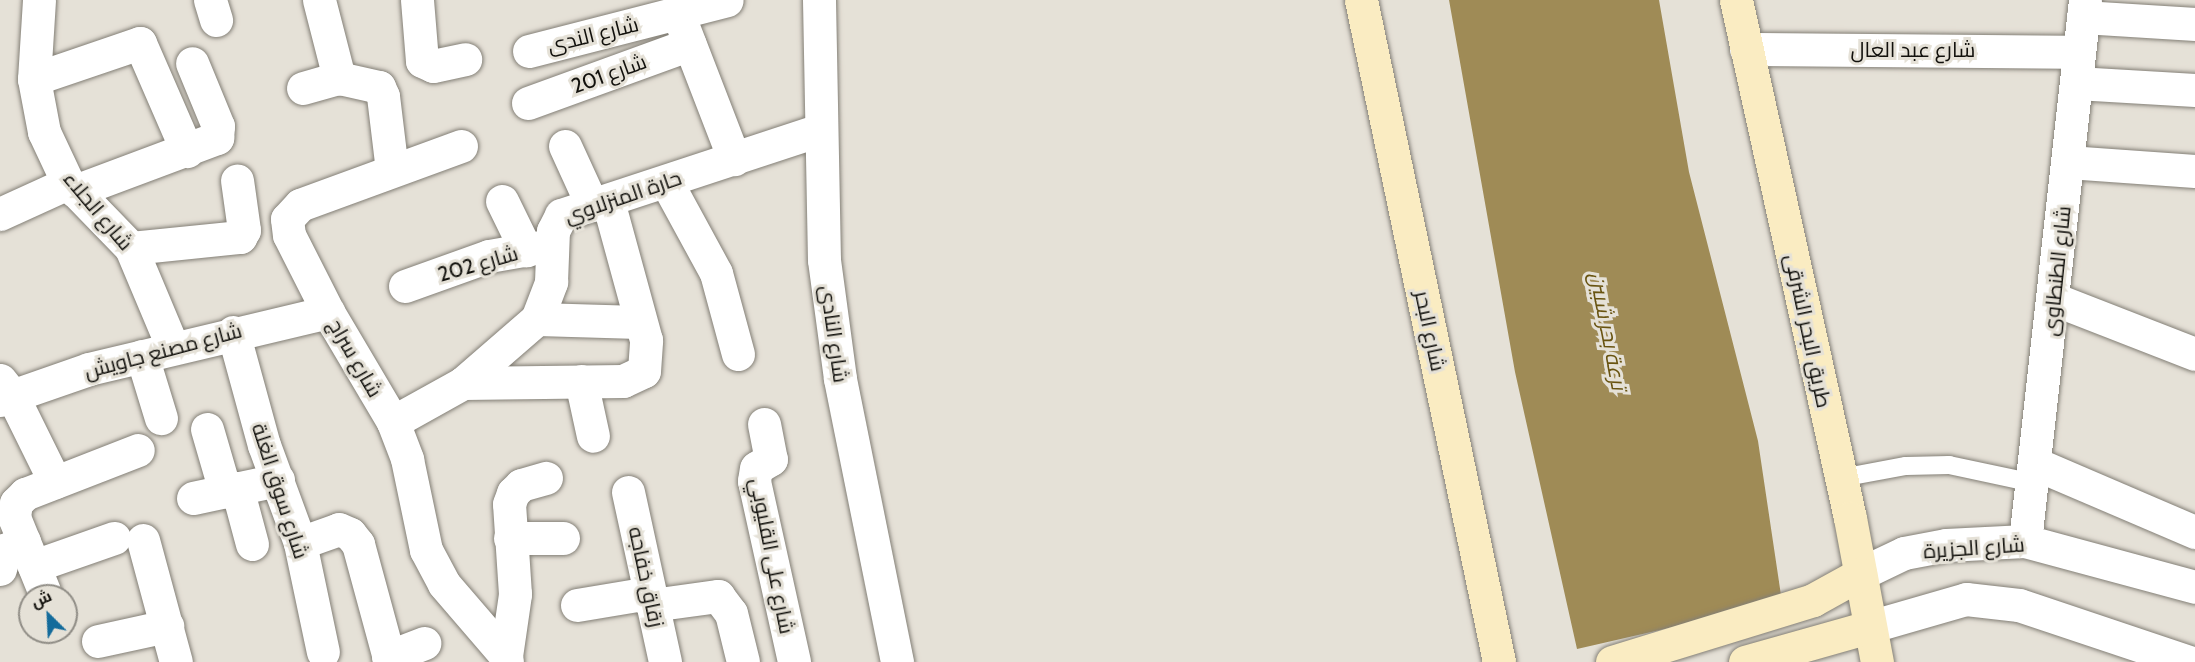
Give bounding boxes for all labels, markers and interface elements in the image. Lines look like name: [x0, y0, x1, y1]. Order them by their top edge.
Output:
street label: شارع الندى: [545, 12, 641, 58]
street label: شارع عبد العال: [1851, 37, 1975, 63]
street label: شارع 201: [568, 49, 650, 99]
street label: حارة المنزلاوي: [561, 165, 685, 229]
street label: شارع الجلاء: [58, 167, 138, 255]
street label: شارع الطنطاوى: [2038, 205, 2076, 337]
street label: شارع 202: [435, 241, 521, 287]
street label: طريق البحر الشرقى: [1779, 252, 1837, 410]
water label: ترعة بحر شبين: [1584, 270, 1632, 392]
street label: شارع النادى: [815, 284, 853, 384]
street label: شارع البحر: [1409, 288, 1451, 374]
street label: شارع سراج: [322, 314, 388, 402]
street label: شارع مصنع جاويش: [81, 318, 245, 384]
street label: شارع سوق الغلة: [246, 420, 314, 562]
street label: شارع على القليوبي: [745, 476, 799, 636]
street label: زقاق خفاجه: [623, 524, 669, 630]
street label: شارع الجزيرة: [1922, 532, 2026, 564]
north arrow: [18, 584, 78, 644]
text: ش: [28, 586, 55, 612]

